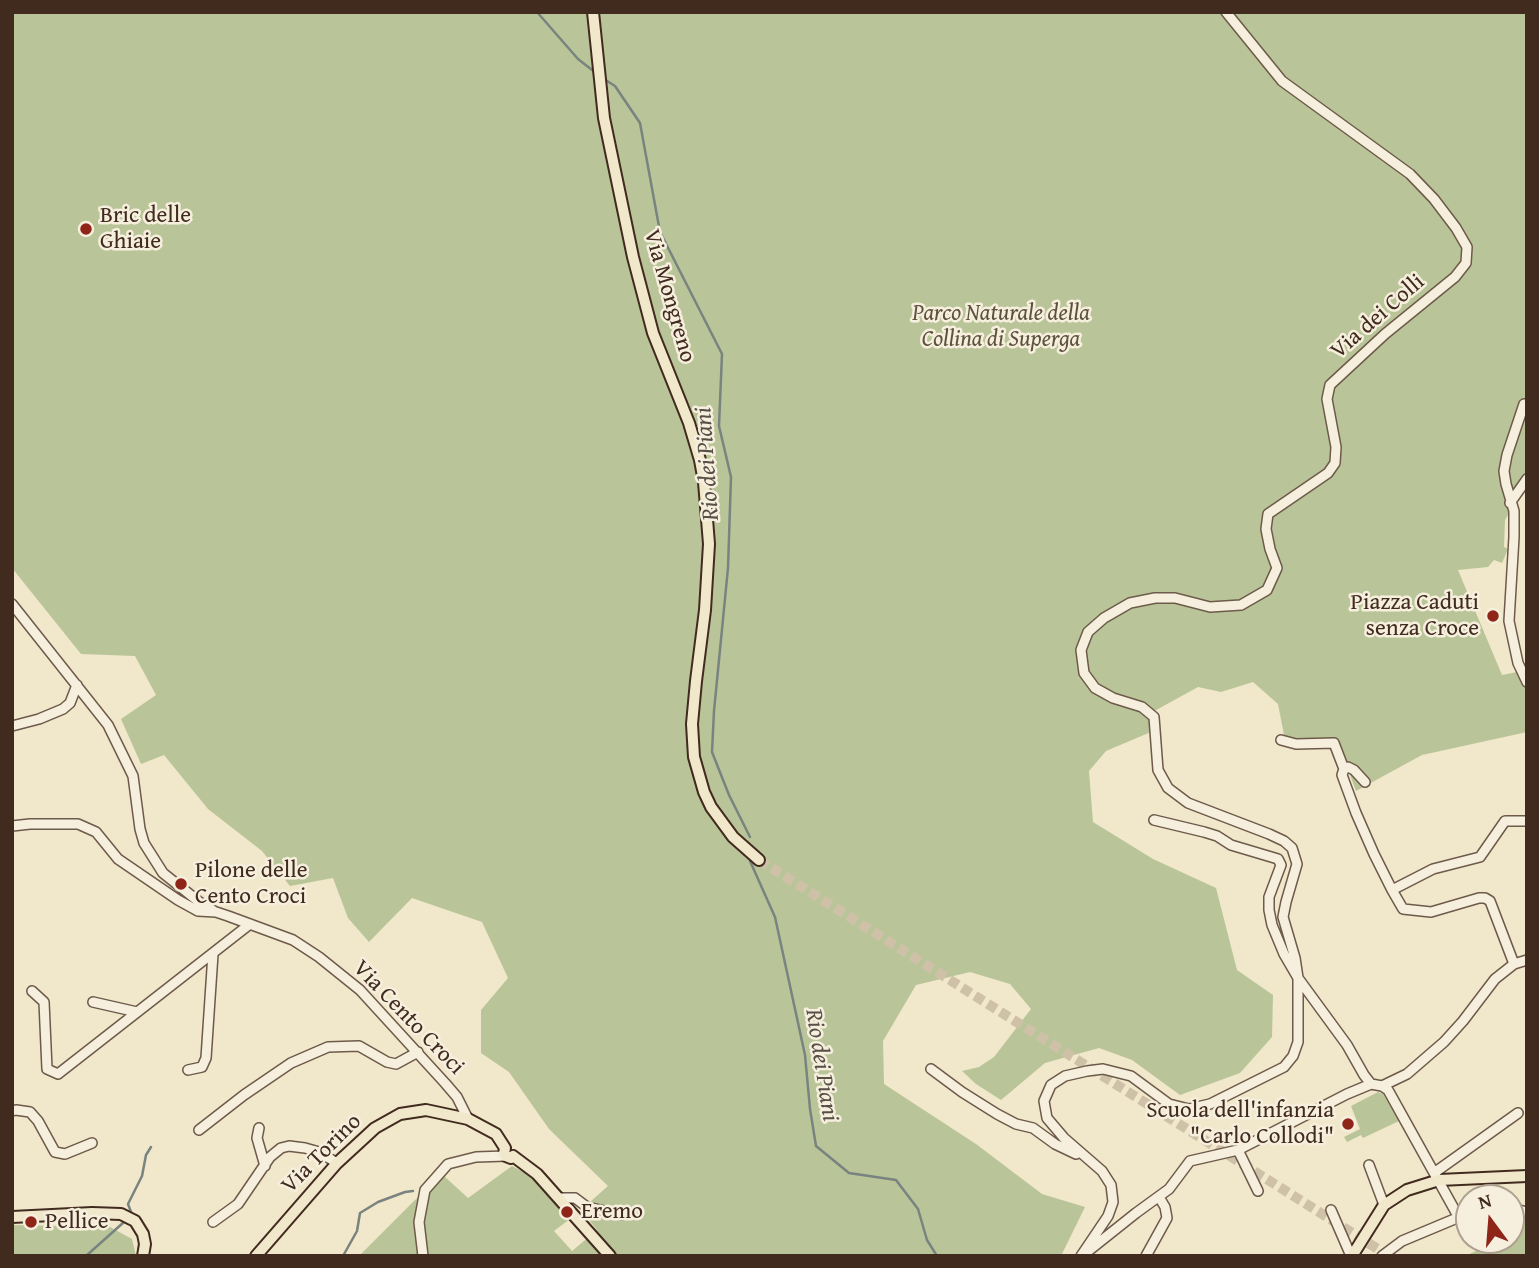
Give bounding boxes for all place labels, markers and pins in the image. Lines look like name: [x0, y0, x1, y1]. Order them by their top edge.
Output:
place label: Bric delle Ghiaie: [100, 202, 191, 256]
marker: Bric delle Ghiaie: [78, 221, 94, 237]
place label: Piazza Caduti senza Croce: [1351, 589, 1479, 643]
marker: Piazza Caduti senza Croce: [1485, 608, 1501, 624]
place label: Pilone delle Cento Croci: [195, 857, 308, 911]
marker: Pilone delle Cento Croci: [173, 876, 189, 892]
place label: Scuola dell'infanzia "Carlo Collodi": [1146, 1097, 1334, 1151]
marker: Scuola dell'infanzia "Carlo Collodi": [1340, 1116, 1356, 1132]
place label: Eremo: [581, 1198, 643, 1226]
marker: Eremo: [559, 1204, 575, 1220]
place label: Pellice: [45, 1208, 109, 1236]
marker: Pellice: [23, 1214, 39, 1230]

